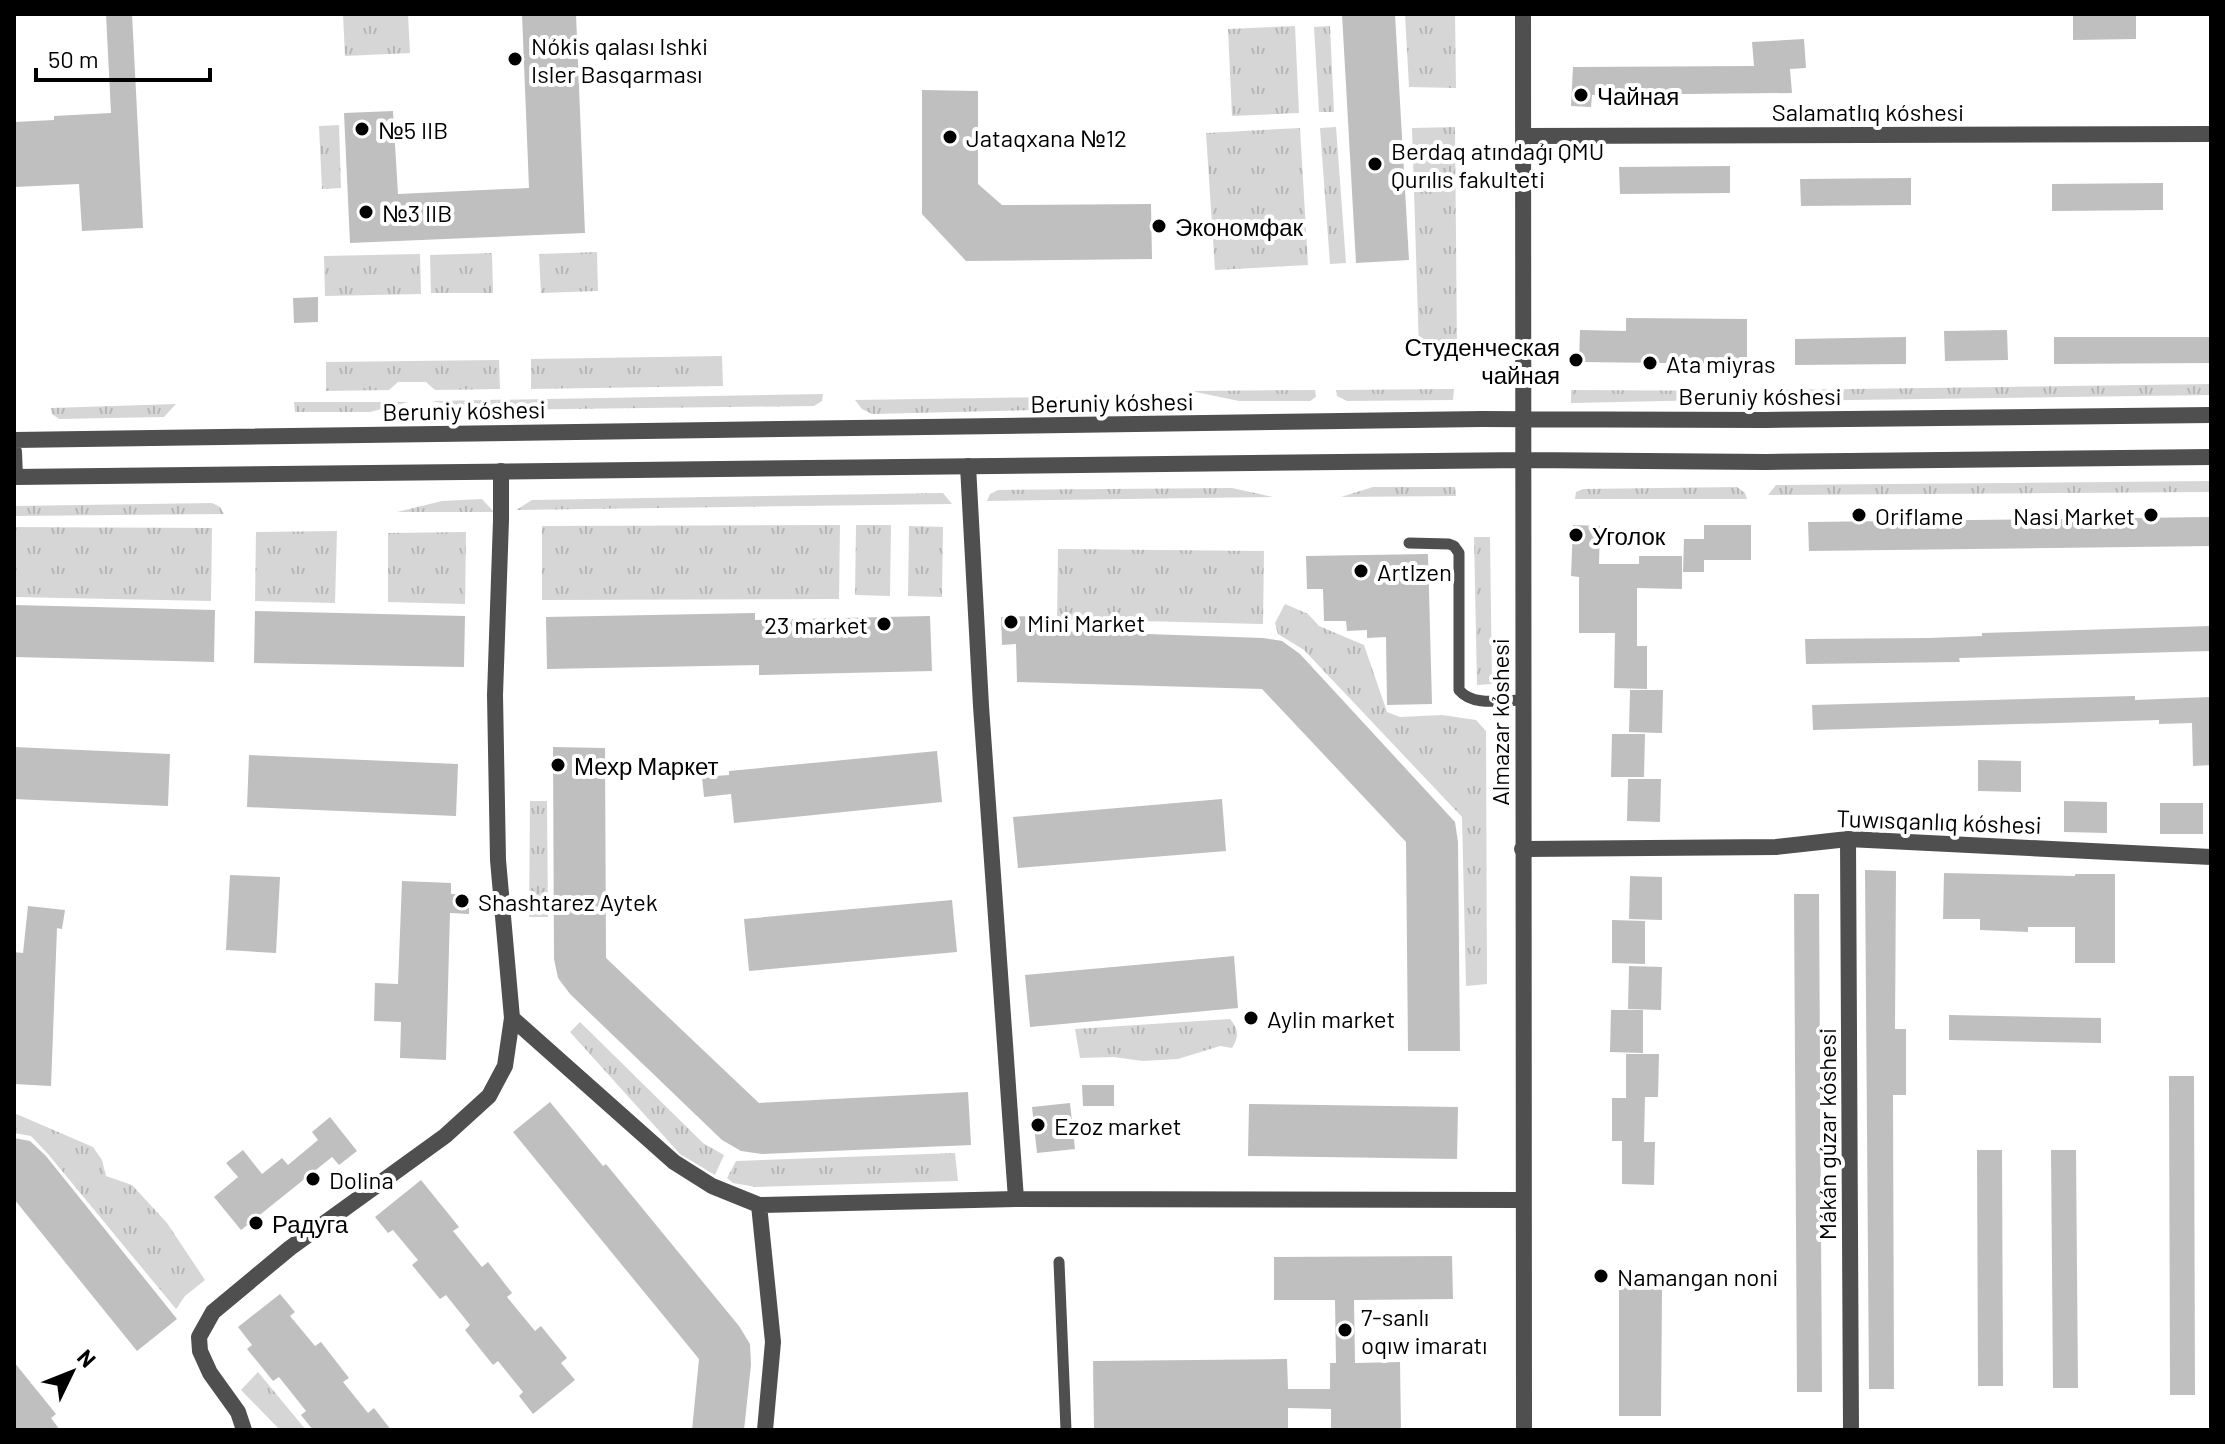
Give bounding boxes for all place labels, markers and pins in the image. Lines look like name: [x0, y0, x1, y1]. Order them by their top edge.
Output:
place label: Nókis qalası Ishki Isler Basqarması: [531, 31, 708, 88]
marker: Nókis qalası Ishki Isler Basqarması: [506, 50, 524, 68]
place label: Чайная: [1597, 81, 1679, 110]
marker: Чайная: [1572, 86, 1590, 104]
place label: №5 IIB: [378, 115, 448, 144]
marker: №5 IIB: [353, 120, 371, 138]
place label: Jataqxana №12: [966, 123, 1127, 152]
marker: Jataqxana №12: [941, 128, 959, 146]
place label: Berdaq atındaǵı QMU Qurılıs fakulteti: [1391, 136, 1604, 193]
marker: Berdaq atındaǵı QMU Qurılıs fakulteti: [1366, 155, 1384, 173]
place label: №3 IIB: [382, 198, 452, 227]
marker: №3 IIB: [357, 203, 375, 221]
place label: Экономфак: [1175, 212, 1304, 241]
marker: Экономфак: [1150, 217, 1168, 235]
place label: Студенческая чайная: [1404, 332, 1560, 389]
place label: Ata miyras: [1666, 349, 1776, 378]
marker: Студенческая чайная: [1567, 351, 1585, 369]
marker: Ata miyras: [1641, 354, 1659, 372]
place label: Oriflame: [1875, 501, 1964, 530]
place label: Nasi Market: [2013, 501, 2135, 530]
marker: Oriflame: [1850, 506, 1868, 524]
marker: Nasi Market: [2142, 506, 2160, 524]
place label: Уголок: [1592, 521, 1666, 550]
marker: Уголок: [1567, 526, 1585, 544]
place label: ArtIzen: [1377, 557, 1452, 586]
marker: ArtIzen: [1352, 562, 1370, 580]
place label: Mini Market: [1027, 608, 1145, 637]
place label: 23 market: [764, 610, 868, 639]
marker: Mini Market: [1002, 613, 1020, 631]
marker: 23 market: [875, 615, 893, 633]
place label: Мехр Маркет: [574, 751, 719, 780]
marker: Мехр Маркет: [549, 756, 567, 774]
place label: Shashtarez Aytek: [478, 887, 658, 916]
marker: Shashtarez Aytek: [453, 892, 471, 910]
place label: Aylin market: [1267, 1004, 1395, 1033]
marker: Aylin market: [1242, 1009, 1260, 1027]
place label: Ezoz market: [1054, 1111, 1182, 1140]
marker: Ezoz market: [1029, 1116, 1047, 1134]
place label: Dolina: [329, 1165, 394, 1194]
marker: Dolina: [304, 1170, 322, 1188]
place label: Радуга: [272, 1209, 349, 1238]
marker: Радуга: [247, 1214, 265, 1232]
place label: Namangan noni: [1617, 1262, 1778, 1291]
marker: Namangan noni: [1592, 1267, 1610, 1285]
place label: 7-sanlı oqıw imaratı: [1361, 1302, 1487, 1359]
marker: 7-sanlı oqıw imaratı: [1336, 1321, 1354, 1339]

